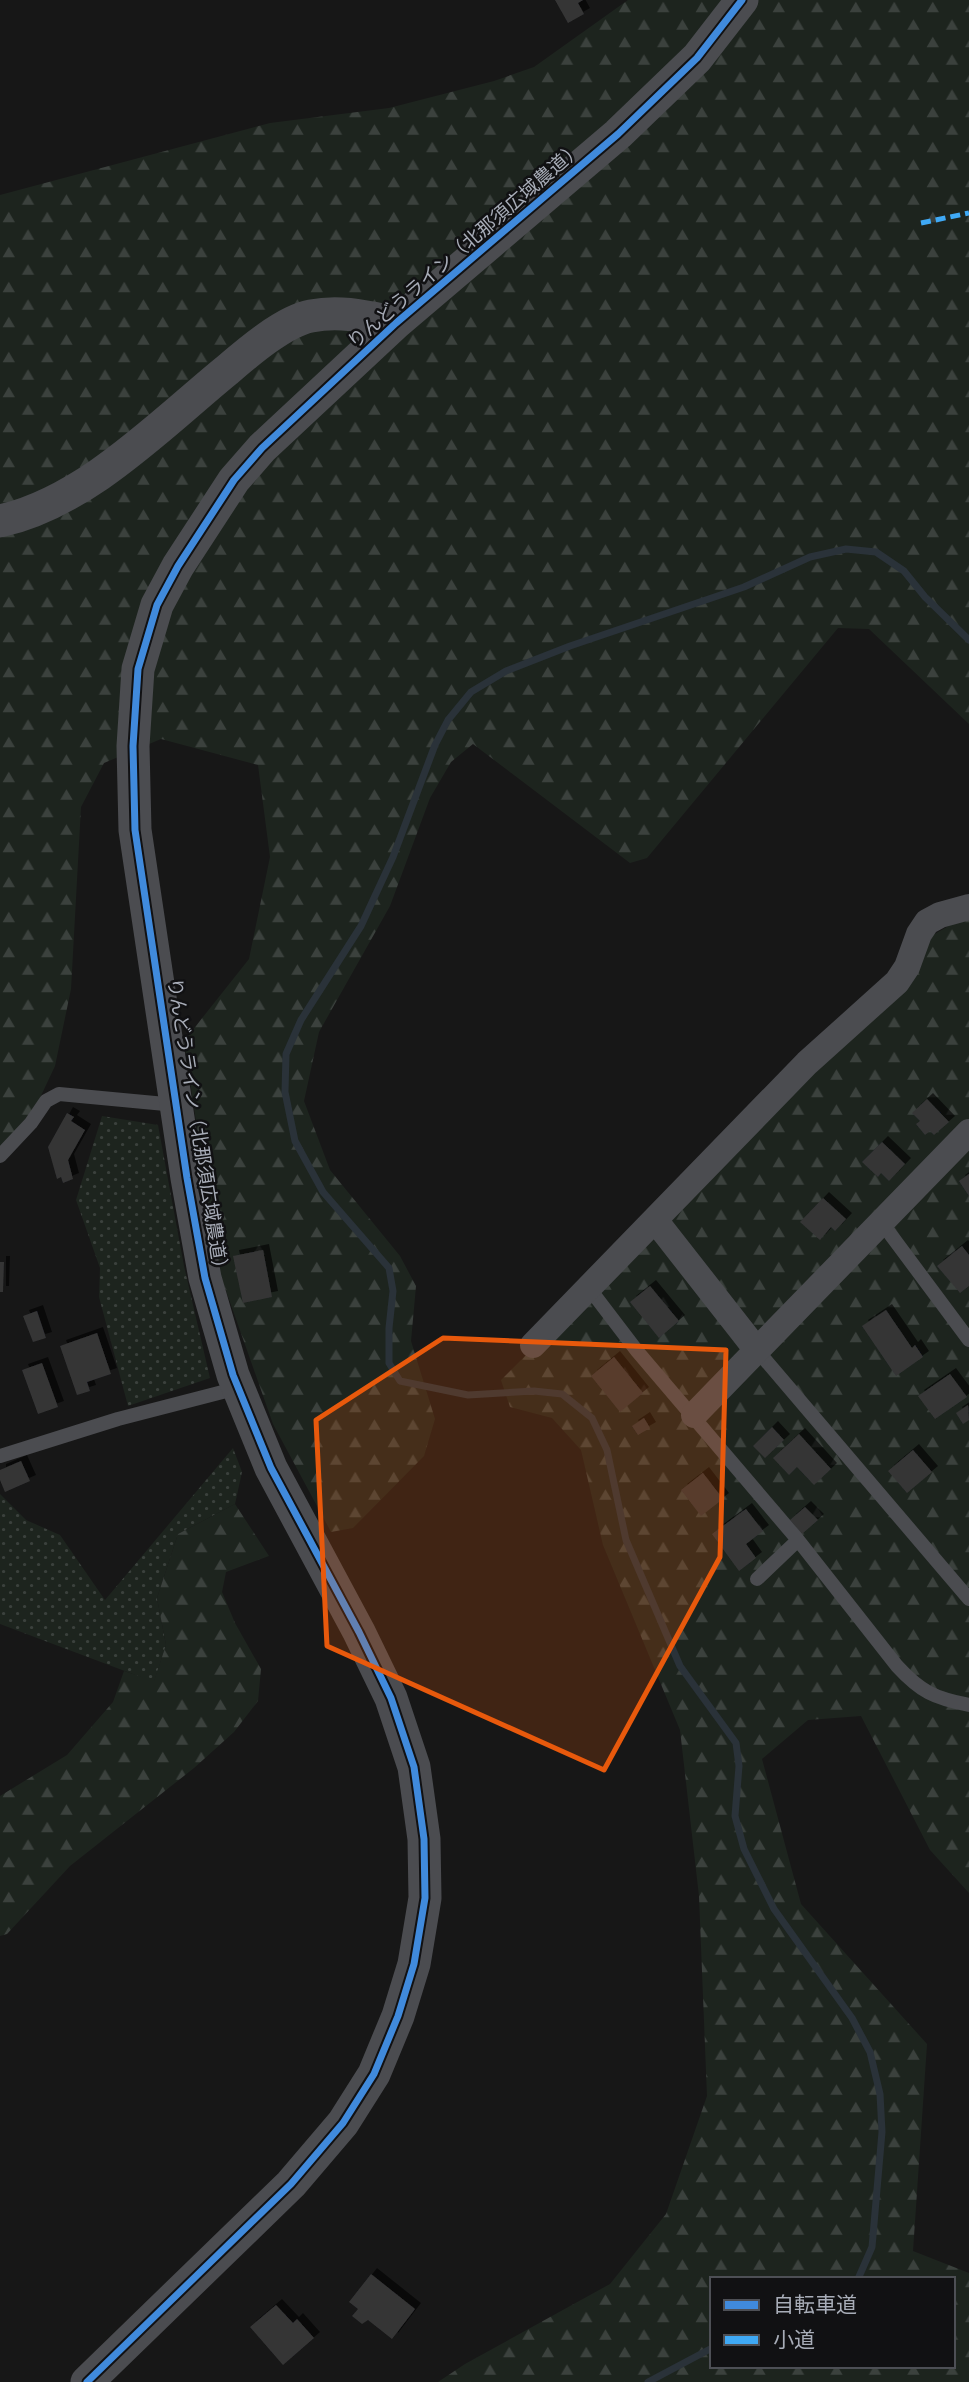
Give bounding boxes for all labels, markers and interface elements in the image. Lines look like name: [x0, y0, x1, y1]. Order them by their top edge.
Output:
street label: りんどうライン（北那須広域農道）: [343, 137, 587, 353]
street label: りんどうライン（北那須広域農道）: [163, 976, 233, 1280]
legend: [710, 2277, 955, 2368]
text: 自転車道: [773, 2292, 857, 2317]
text: 小道: [773, 2327, 815, 2352]

